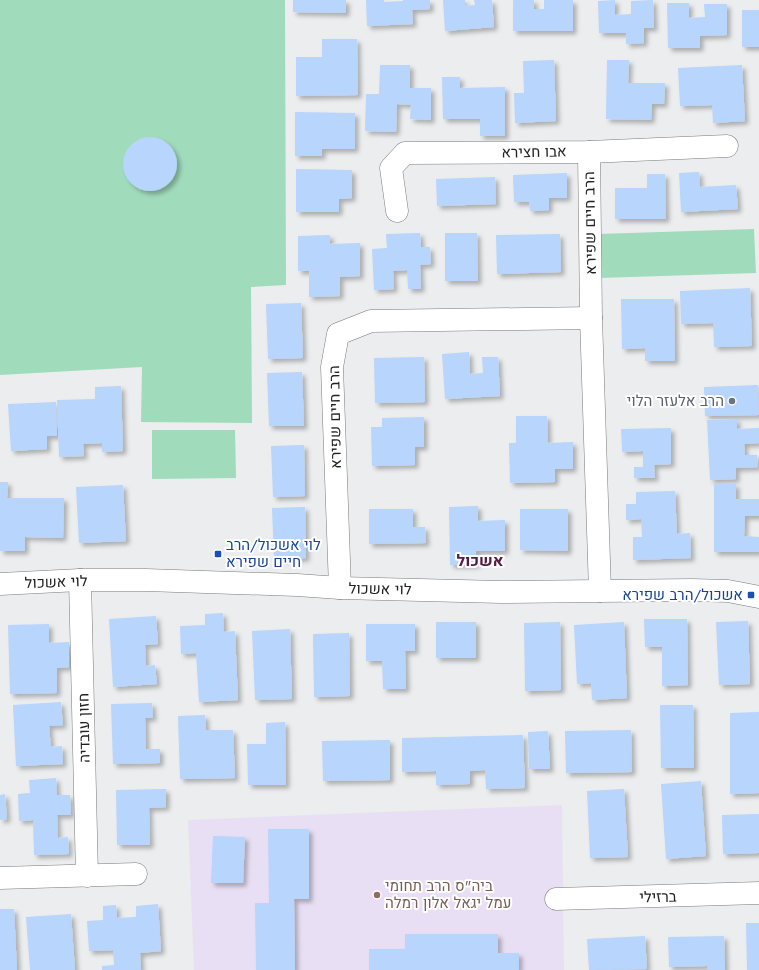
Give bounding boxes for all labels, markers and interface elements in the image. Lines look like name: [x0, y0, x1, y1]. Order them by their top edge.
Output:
street label: אבו חצירא: [501, 140, 567, 164]
street label: הרב חיים שפירא: [578, 171, 602, 275]
street label: הרב חיים שפירא: [323, 365, 347, 469]
place label: הרב אלעזר הלוי: [627, 390, 724, 412]
marker: הרב אלעזר הלוי: [727, 396, 737, 406]
place label: לוי אשכול/הרב חיים שפירא: [226, 534, 321, 573]
marker: לוי אשכול/הרב חיים שפירא: [213, 549, 223, 559]
district label: אשכול: [456, 549, 504, 572]
street label: לוי אשכול: [24, 570, 88, 594]
street label: לוי אשכול: [348, 577, 412, 601]
place label: אשכול/הרב שפירא: [622, 584, 743, 606]
marker: אשכול/הרב שפירא: [746, 590, 756, 600]
street label: חזון עובדיה: [72, 693, 96, 763]
place label: ביה"ס הרב תחומי עמל יגאל אלון רמלה: [385, 875, 512, 914]
street label: ברזילי: [639, 886, 677, 908]
marker: ביה"ס הרב תחומי עמל יגאל אלון רמלה: [372, 890, 382, 900]

